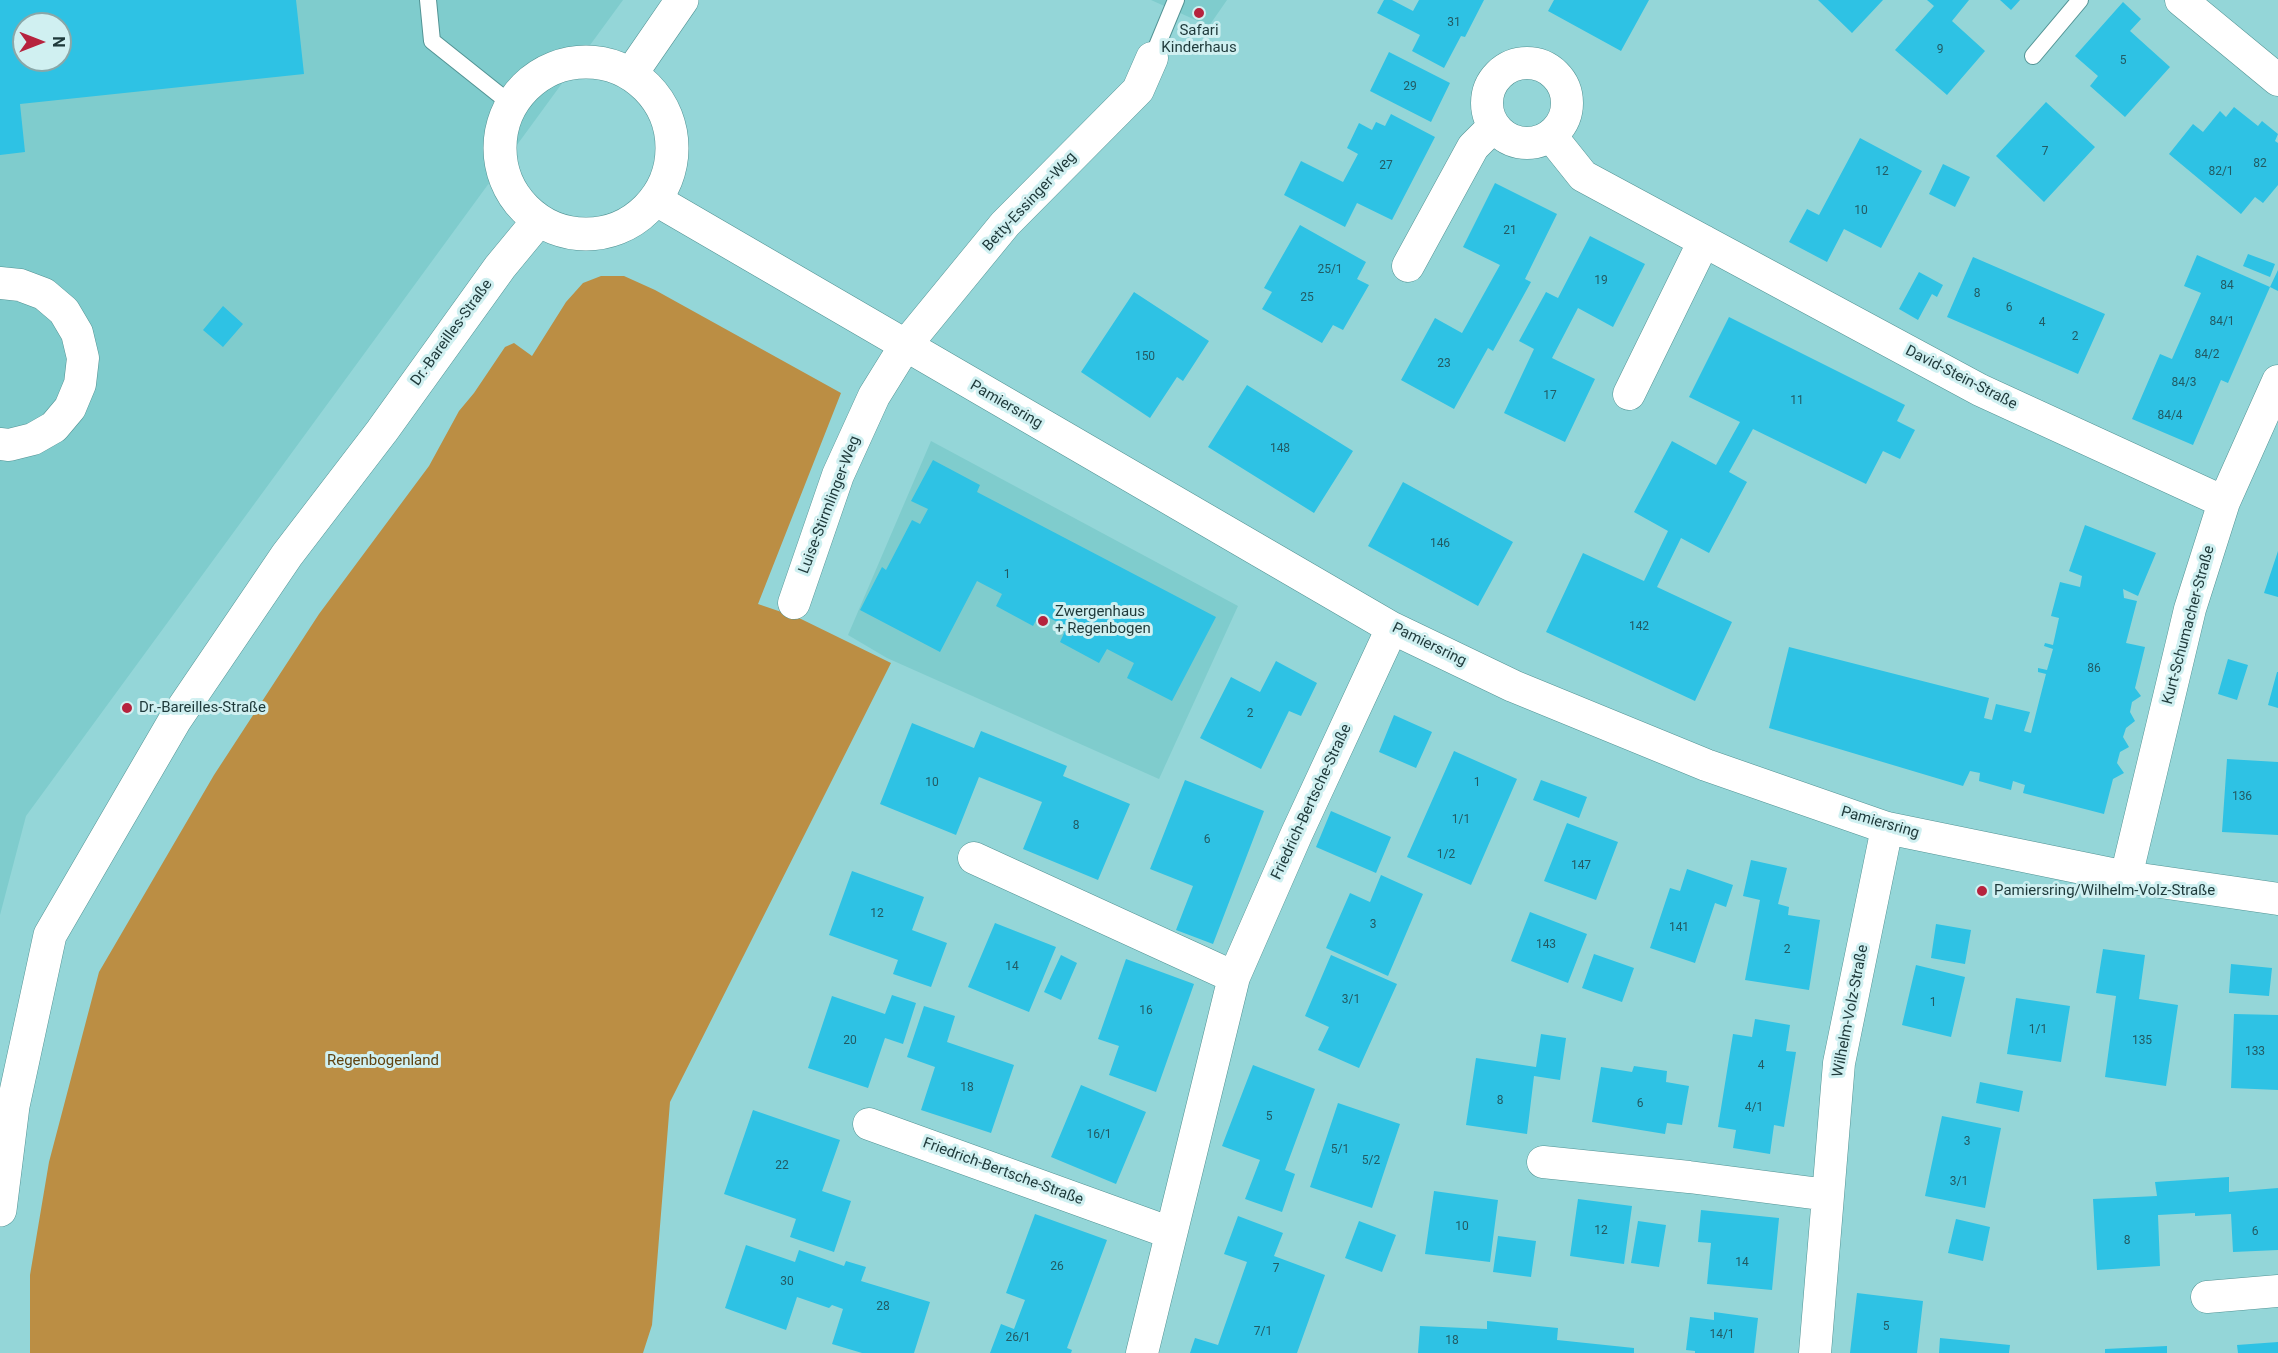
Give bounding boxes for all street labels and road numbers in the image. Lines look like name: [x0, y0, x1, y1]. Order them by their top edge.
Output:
street label: Betty-Essinger-Weg: [979, 149, 1081, 255]
street label: Dr.-Bareilles-Straße: [407, 276, 497, 390]
street label: David-Stein-Straße: [1902, 342, 2020, 414]
street label: Pamiersring: [967, 377, 1045, 433]
street label: Luise-Stirmlinger-Weg: [795, 434, 865, 576]
street label: Kurt-Schumacher-Straße: [2159, 544, 2219, 706]
street label: Pamiersring: [1389, 619, 1469, 671]
street label: Friedrich-Bertsche-Straße: [1268, 721, 1356, 883]
street label: Pamiersring: [1839, 803, 1921, 843]
street label: Wilhelm-Volz-Straße: [1829, 943, 1873, 1079]
street label: Friedrich-Bertsche-Straße: [920, 1135, 1086, 1209]

